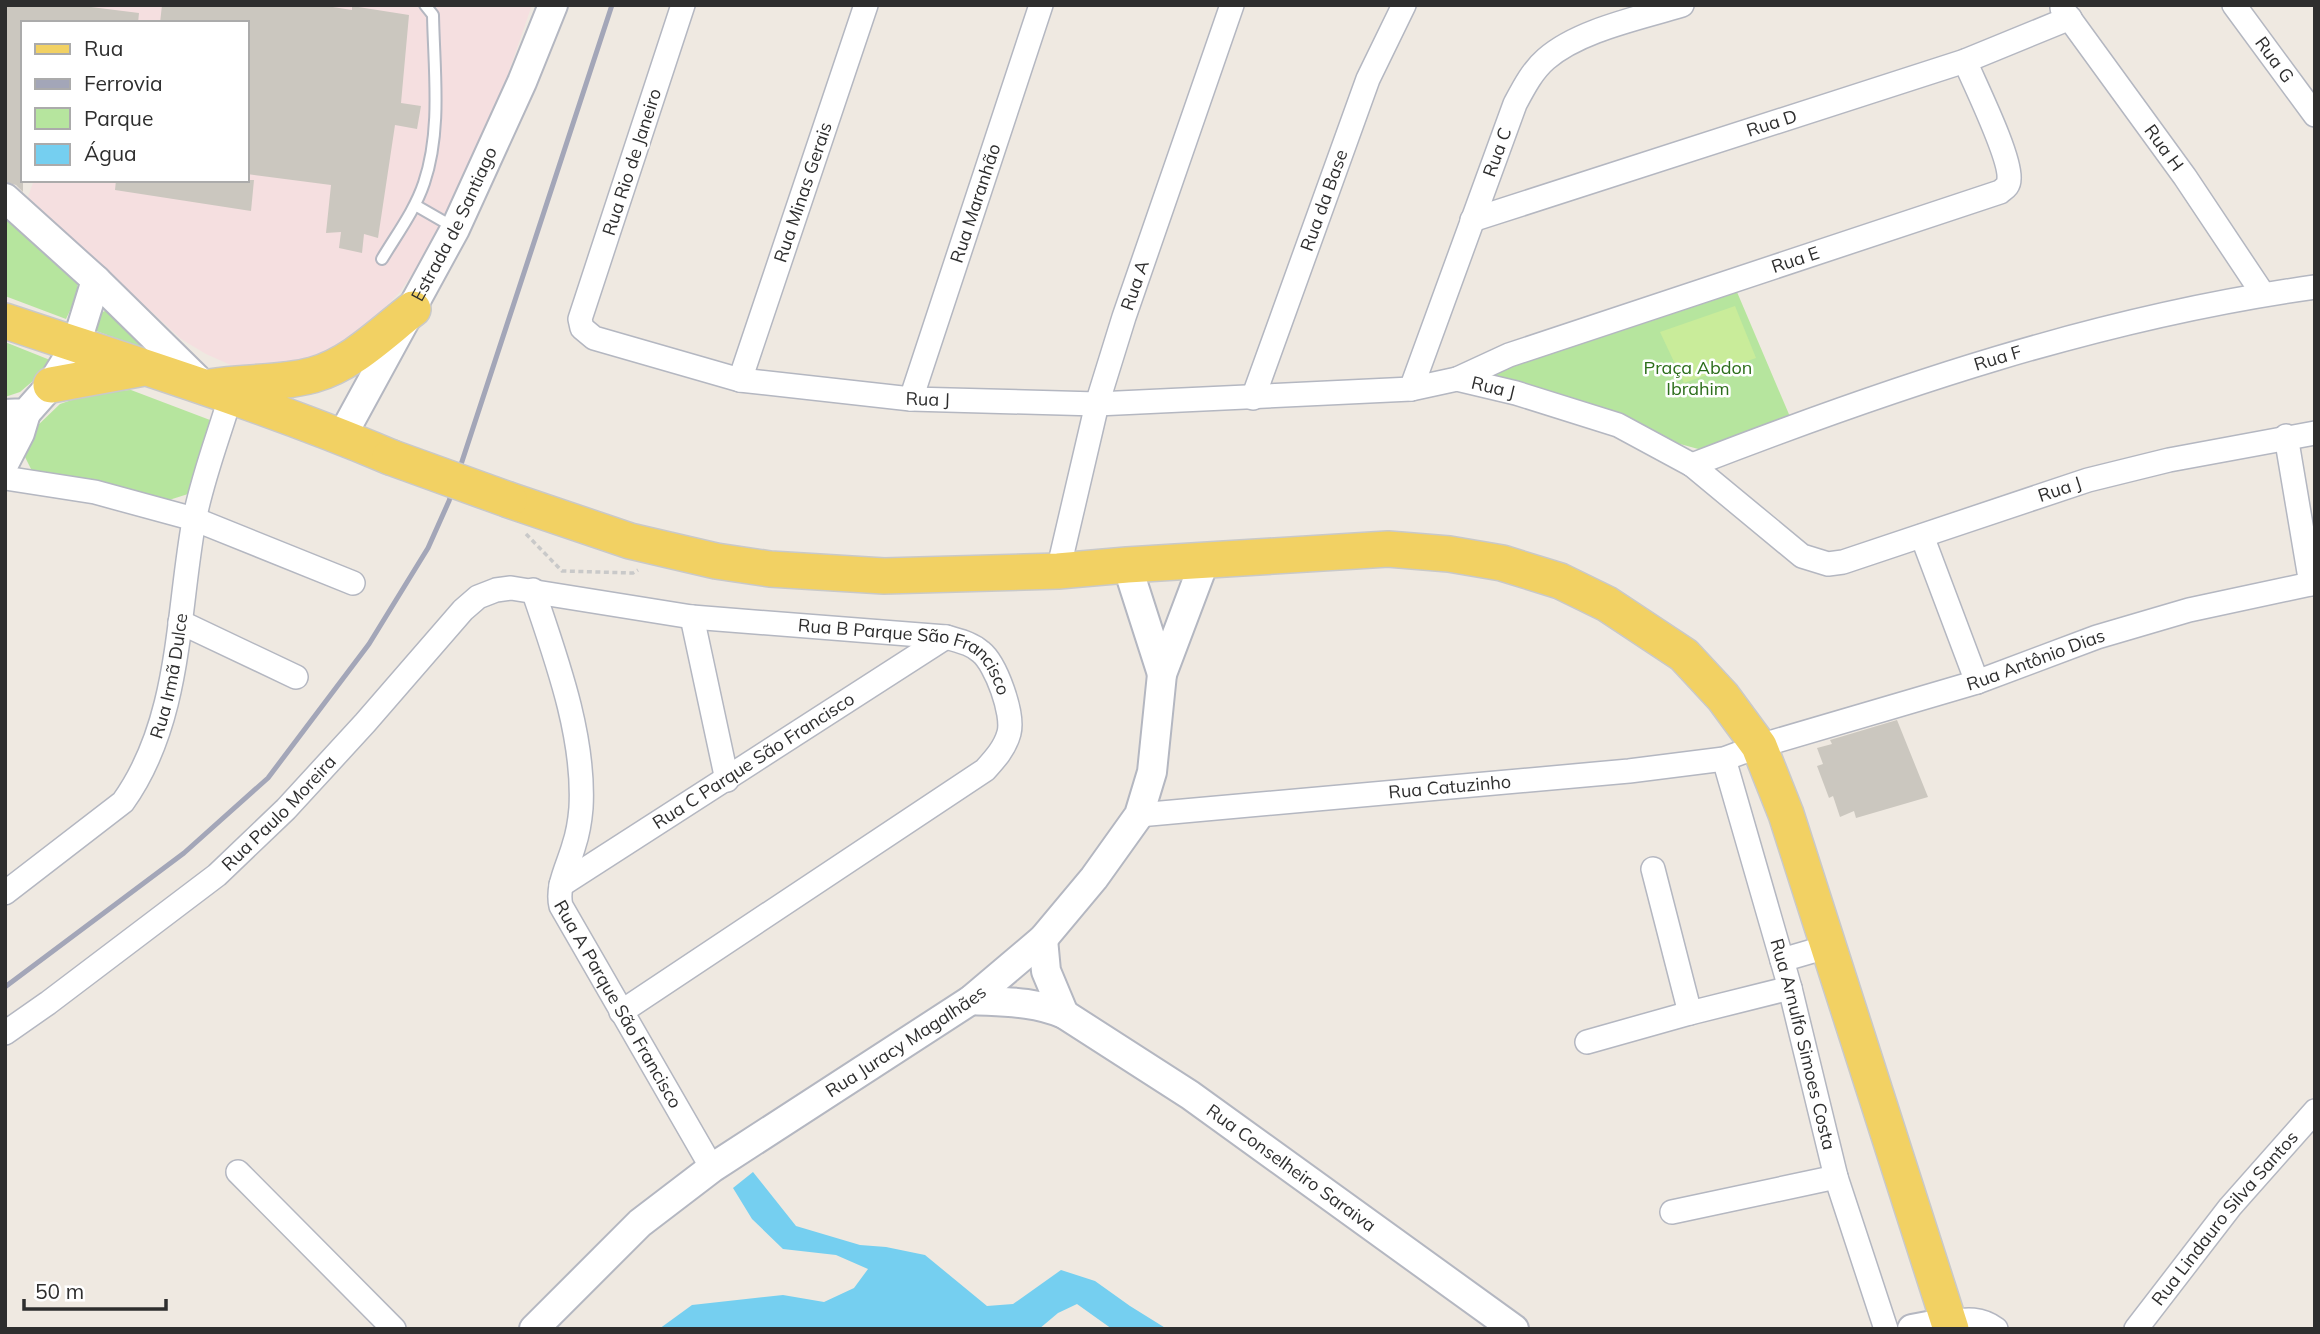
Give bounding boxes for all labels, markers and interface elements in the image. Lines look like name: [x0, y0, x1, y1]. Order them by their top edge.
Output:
legend: [21, 21, 248, 182]
street label: Rua G: [2250, 32, 2299, 87]
text: Rua: [84, 35, 123, 61]
text: Ferrovia: [84, 70, 163, 96]
street label: Rua Rio de Janeiro: [597, 85, 666, 238]
street label: Rua D: [1743, 104, 1800, 142]
text: Parque: [84, 105, 153, 131]
street label: Rua Minas Gerais: [768, 119, 837, 265]
street label: Rua H: [2140, 120, 2189, 175]
street label: Rua C: [1477, 124, 1516, 180]
text: Água: [84, 140, 137, 166]
street label: Rua Maranhão: [945, 141, 1005, 266]
street label: Estrada de Santiago: [406, 143, 502, 305]
street label: Rua da Base: [1295, 146, 1353, 254]
street label: Rua E: [1768, 241, 1822, 278]
street label: Rua A: [1115, 257, 1154, 313]
street label: Rua F: [1971, 340, 2024, 376]
park label: Praça Abdon Ibrahim: [1644, 356, 1752, 400]
street label: Rua J: [1469, 371, 1518, 403]
street label: Rua J: [905, 387, 950, 411]
street label: Rua J: [2035, 471, 2084, 507]
street label: Rua Irmã Dulce: [145, 612, 192, 741]
street label: Rua B Parque São Francisco: [797, 613, 1015, 698]
street label: Rua Antônio Dias: [1964, 623, 2107, 695]
street label: Rua C Parque São Francisco: [648, 687, 858, 834]
street label: Rua Paulo Moreira: [216, 750, 341, 876]
street label: Rua Catuzinho: [1387, 770, 1512, 804]
street label: Rua A Parque São Francisco: [549, 896, 687, 1112]
street label: Rua Arnulfo Simoes Costa: [1765, 936, 1841, 1152]
street label: Rua Juracy Magalhães: [821, 980, 991, 1102]
street label: Rua Conselheiro Saraiva: [1202, 1099, 1381, 1237]
street label: Rua Lindauro Silva Santos: [2146, 1126, 2303, 1310]
scale bar: [24, 1268, 166, 1312]
text: 50 m: [35, 1278, 84, 1304]

